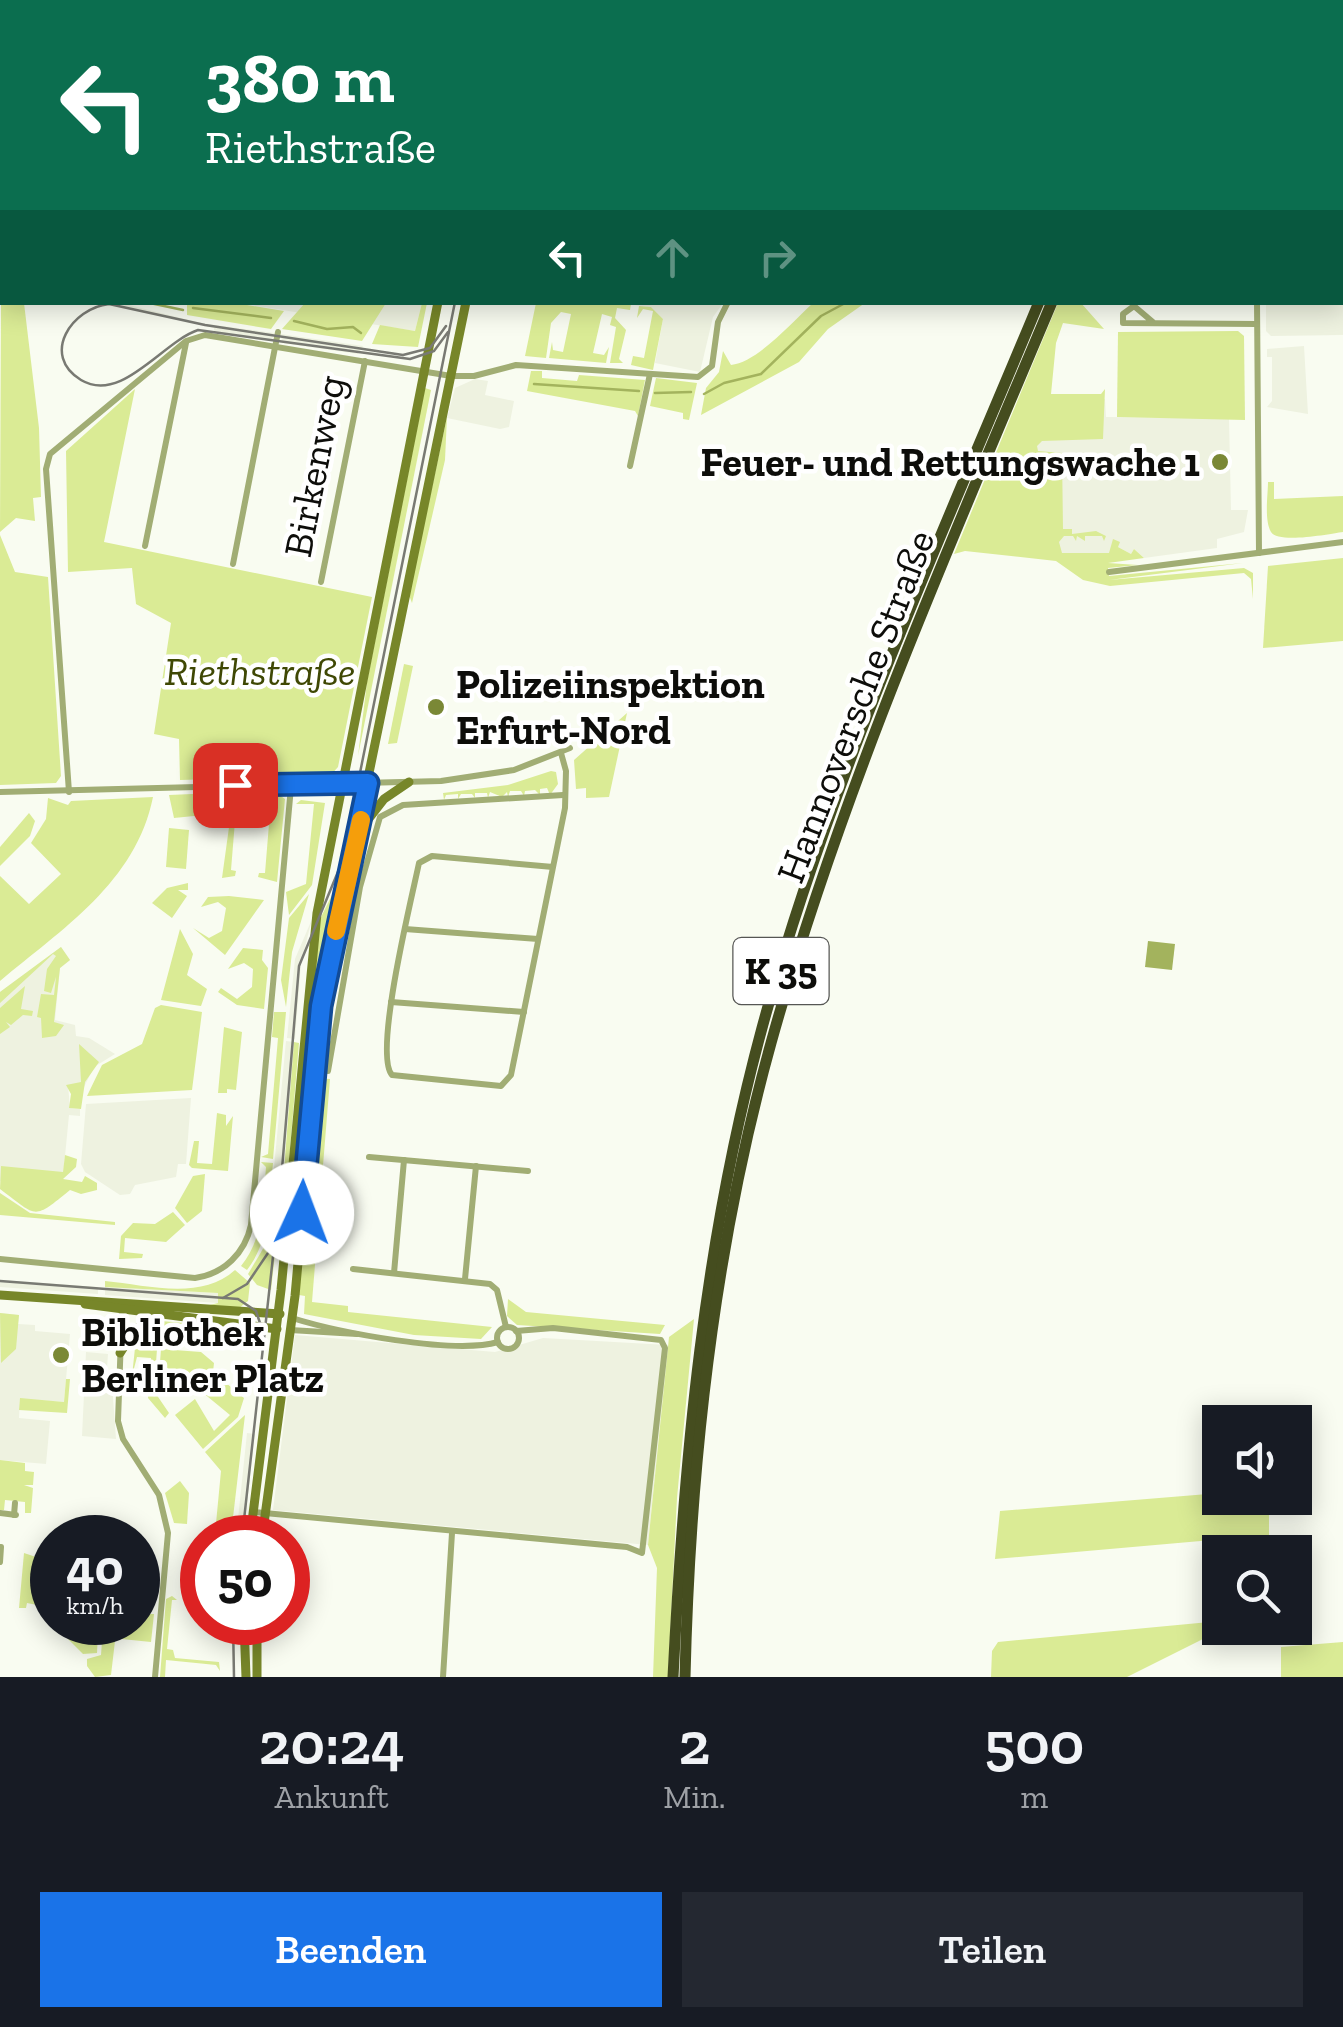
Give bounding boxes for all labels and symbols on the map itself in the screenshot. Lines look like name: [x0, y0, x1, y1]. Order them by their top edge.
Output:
street label: Birkenweg: [273, 371, 355, 561]
place label: Feuer- und Rettungswache 1: [700, 438, 1200, 486]
marker: Feuer- und Rettungswache 1: [1209, 451, 1231, 473]
street label: Hannoversche Straße: [766, 523, 944, 889]
park label: Riethstraße: [164, 647, 356, 695]
place label: Polizeiinspektion Erfurt-Nord: [456, 660, 765, 754]
marker: Polizeiinspektion Erfurt-Nord: [425, 696, 447, 718]
pin: [193, 743, 278, 828]
road number: K 35: [734, 938, 828, 1004]
position arrow: [250, 1161, 354, 1265]
place label: Bibliothek Berliner Platz: [81, 1308, 324, 1402]
marker: Bibliothek Berliner Platz: [50, 1344, 72, 1366]
speed limit sign: 50: [180, 1515, 310, 1645]

